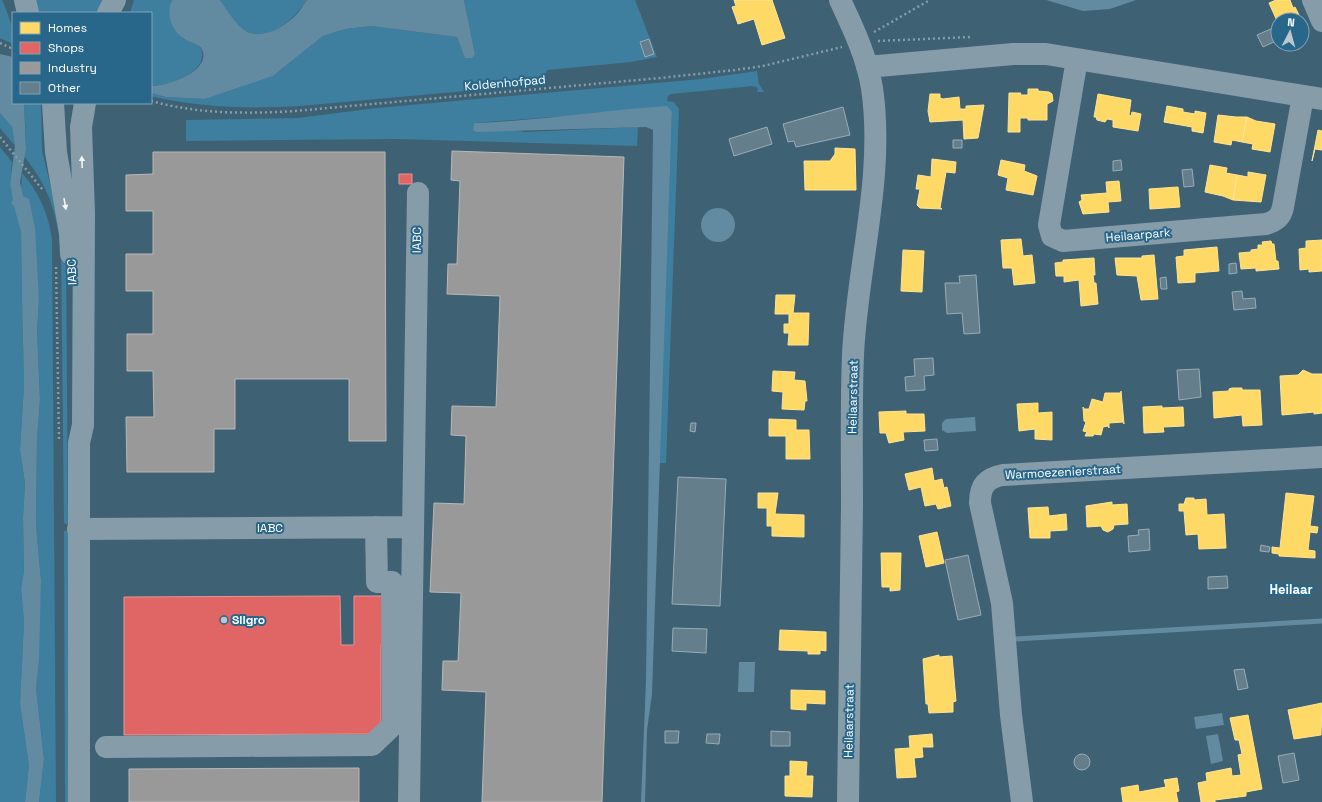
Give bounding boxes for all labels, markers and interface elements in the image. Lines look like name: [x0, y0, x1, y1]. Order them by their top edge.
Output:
legend: [12, 12, 152, 104]
north arrow: [1270, 12, 1310, 52]
text: N: [1287, 15, 1295, 29]
text: Homes: [48, 20, 87, 36]
text: Shops: [48, 40, 84, 56]
text: Industry: [48, 60, 97, 76]
street label: Koldenhofpad: [464, 71, 546, 95]
text: Other: [48, 80, 81, 96]
one-way arrow: [79, 156, 86, 168]
one-way arrow: [62, 198, 68, 210]
street label: Heilaarpark: [1105, 224, 1172, 246]
street label: IABC: [409, 227, 425, 253]
street label: IABC: [64, 258, 80, 285]
street label: Heilaarstraat: [844, 360, 862, 434]
street label: Warmoezenierstraat: [1004, 461, 1122, 483]
street label: IABC: [257, 520, 283, 536]
district label: Heilaar: [1269, 581, 1313, 598]
place label: Sligro: [232, 612, 265, 628]
marker: Sligro: [219, 615, 229, 625]
street label: Heilaarstraat: [840, 684, 858, 758]

